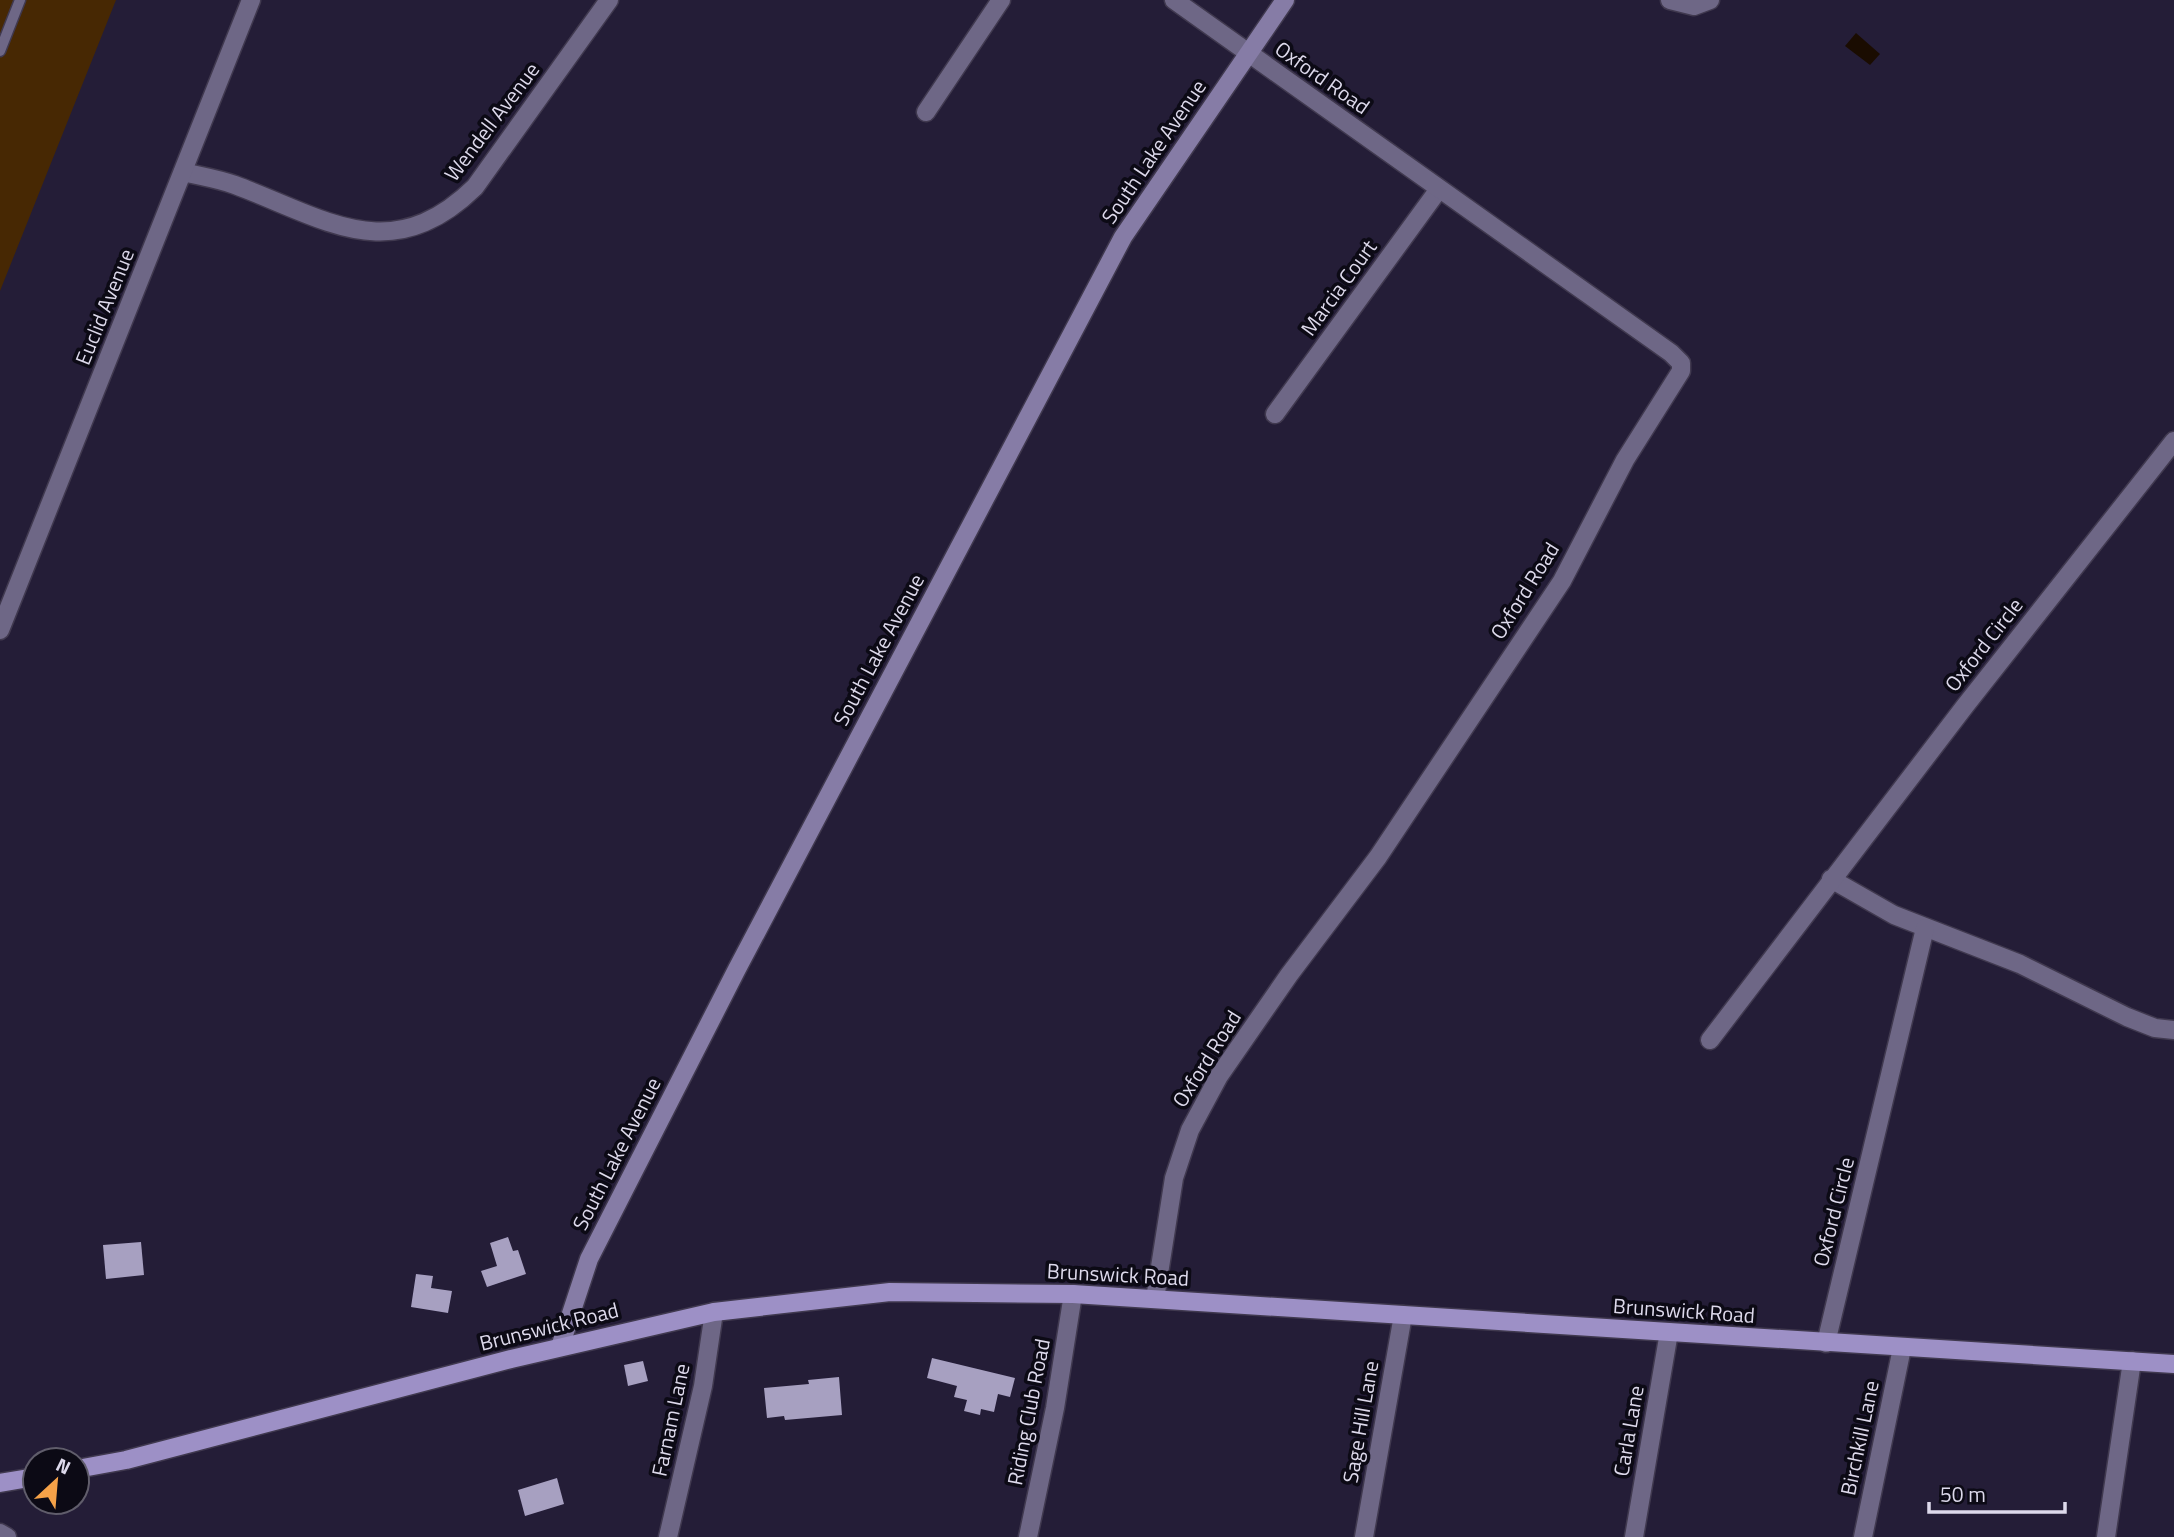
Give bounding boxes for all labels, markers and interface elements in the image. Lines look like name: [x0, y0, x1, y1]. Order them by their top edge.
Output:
street label: Oxford Road: [1269, 33, 1377, 122]
street label: Wendell Avenue: [436, 55, 547, 188]
street label: South Lake Avenue: [1093, 73, 1213, 230]
street label: Marcia Court: [1292, 232, 1384, 342]
street label: Euclid Avenue: [66, 244, 142, 369]
street label: Oxford Road: [1482, 536, 1567, 645]
street label: South Lake Avenue: [825, 568, 932, 731]
street label: Oxford Circle: [1936, 591, 2030, 698]
street label: Oxford Road: [1164, 1004, 1249, 1113]
street label: South Lake Avenue: [564, 1071, 669, 1236]
street label: Oxford Circle: [1804, 1154, 1862, 1270]
street label: Brunswick Road: [1046, 1254, 1190, 1294]
street label: Brunswick Road: [1612, 1289, 1756, 1331]
street label: Brunswick Road: [476, 1293, 622, 1359]
street label: Riding Club Road: [998, 1336, 1058, 1488]
street label: Sage Hill Lane: [1334, 1358, 1386, 1485]
street label: Farnam Lane: [642, 1360, 698, 1479]
street label: Birchkill Lane: [1831, 1378, 1887, 1498]
street label: Carla Lane: [1604, 1383, 1652, 1479]
north arrow: [21, 1446, 91, 1516]
text: N: [51, 1449, 76, 1481]
scale bar: [1929, 1470, 2066, 1514]
text: 50 m: [1940, 1478, 1986, 1510]

